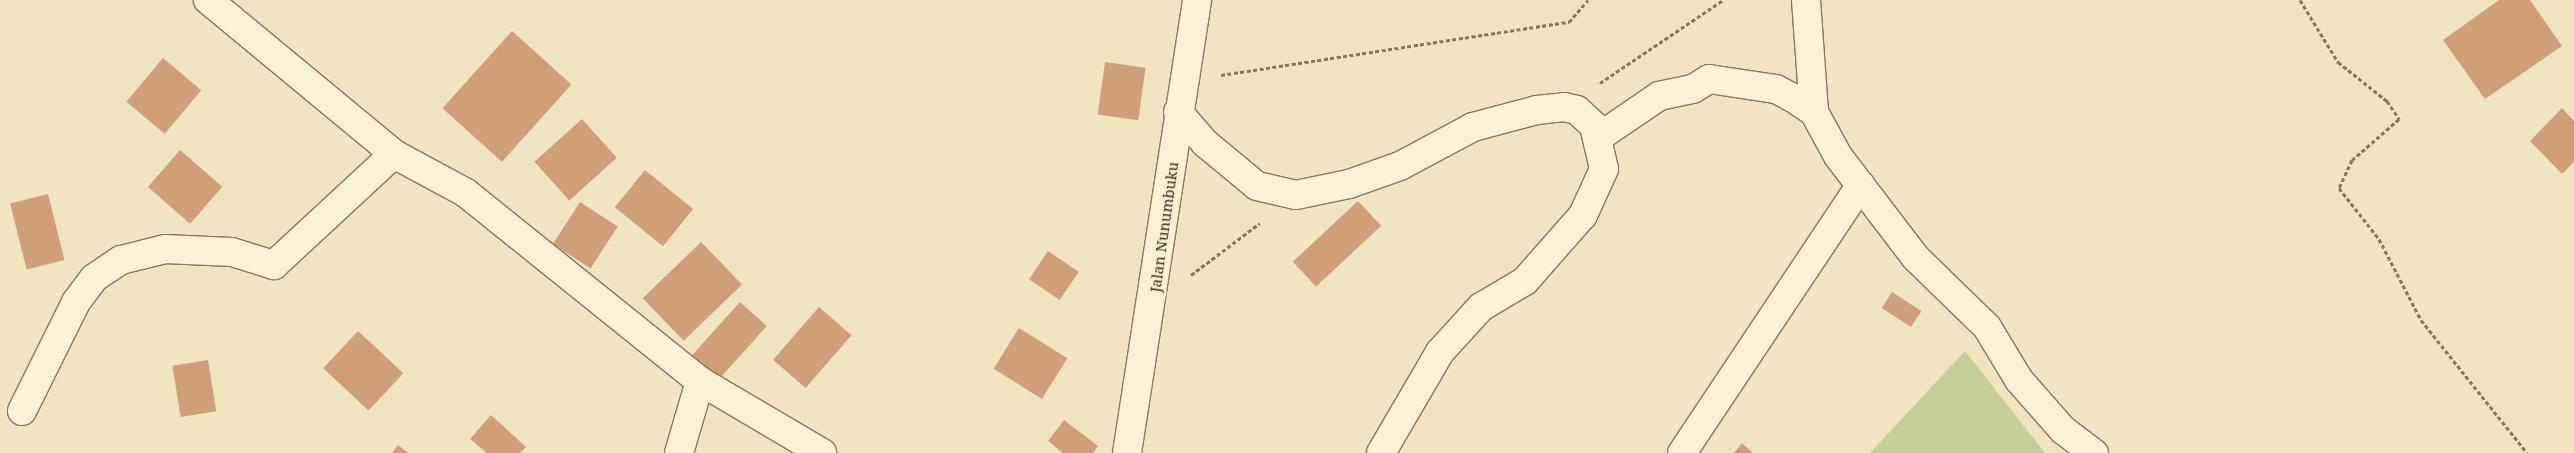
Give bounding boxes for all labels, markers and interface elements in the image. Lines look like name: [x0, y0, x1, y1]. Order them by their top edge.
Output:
street label: Jalan Nunumbuku: [1146, 160, 1182, 294]

